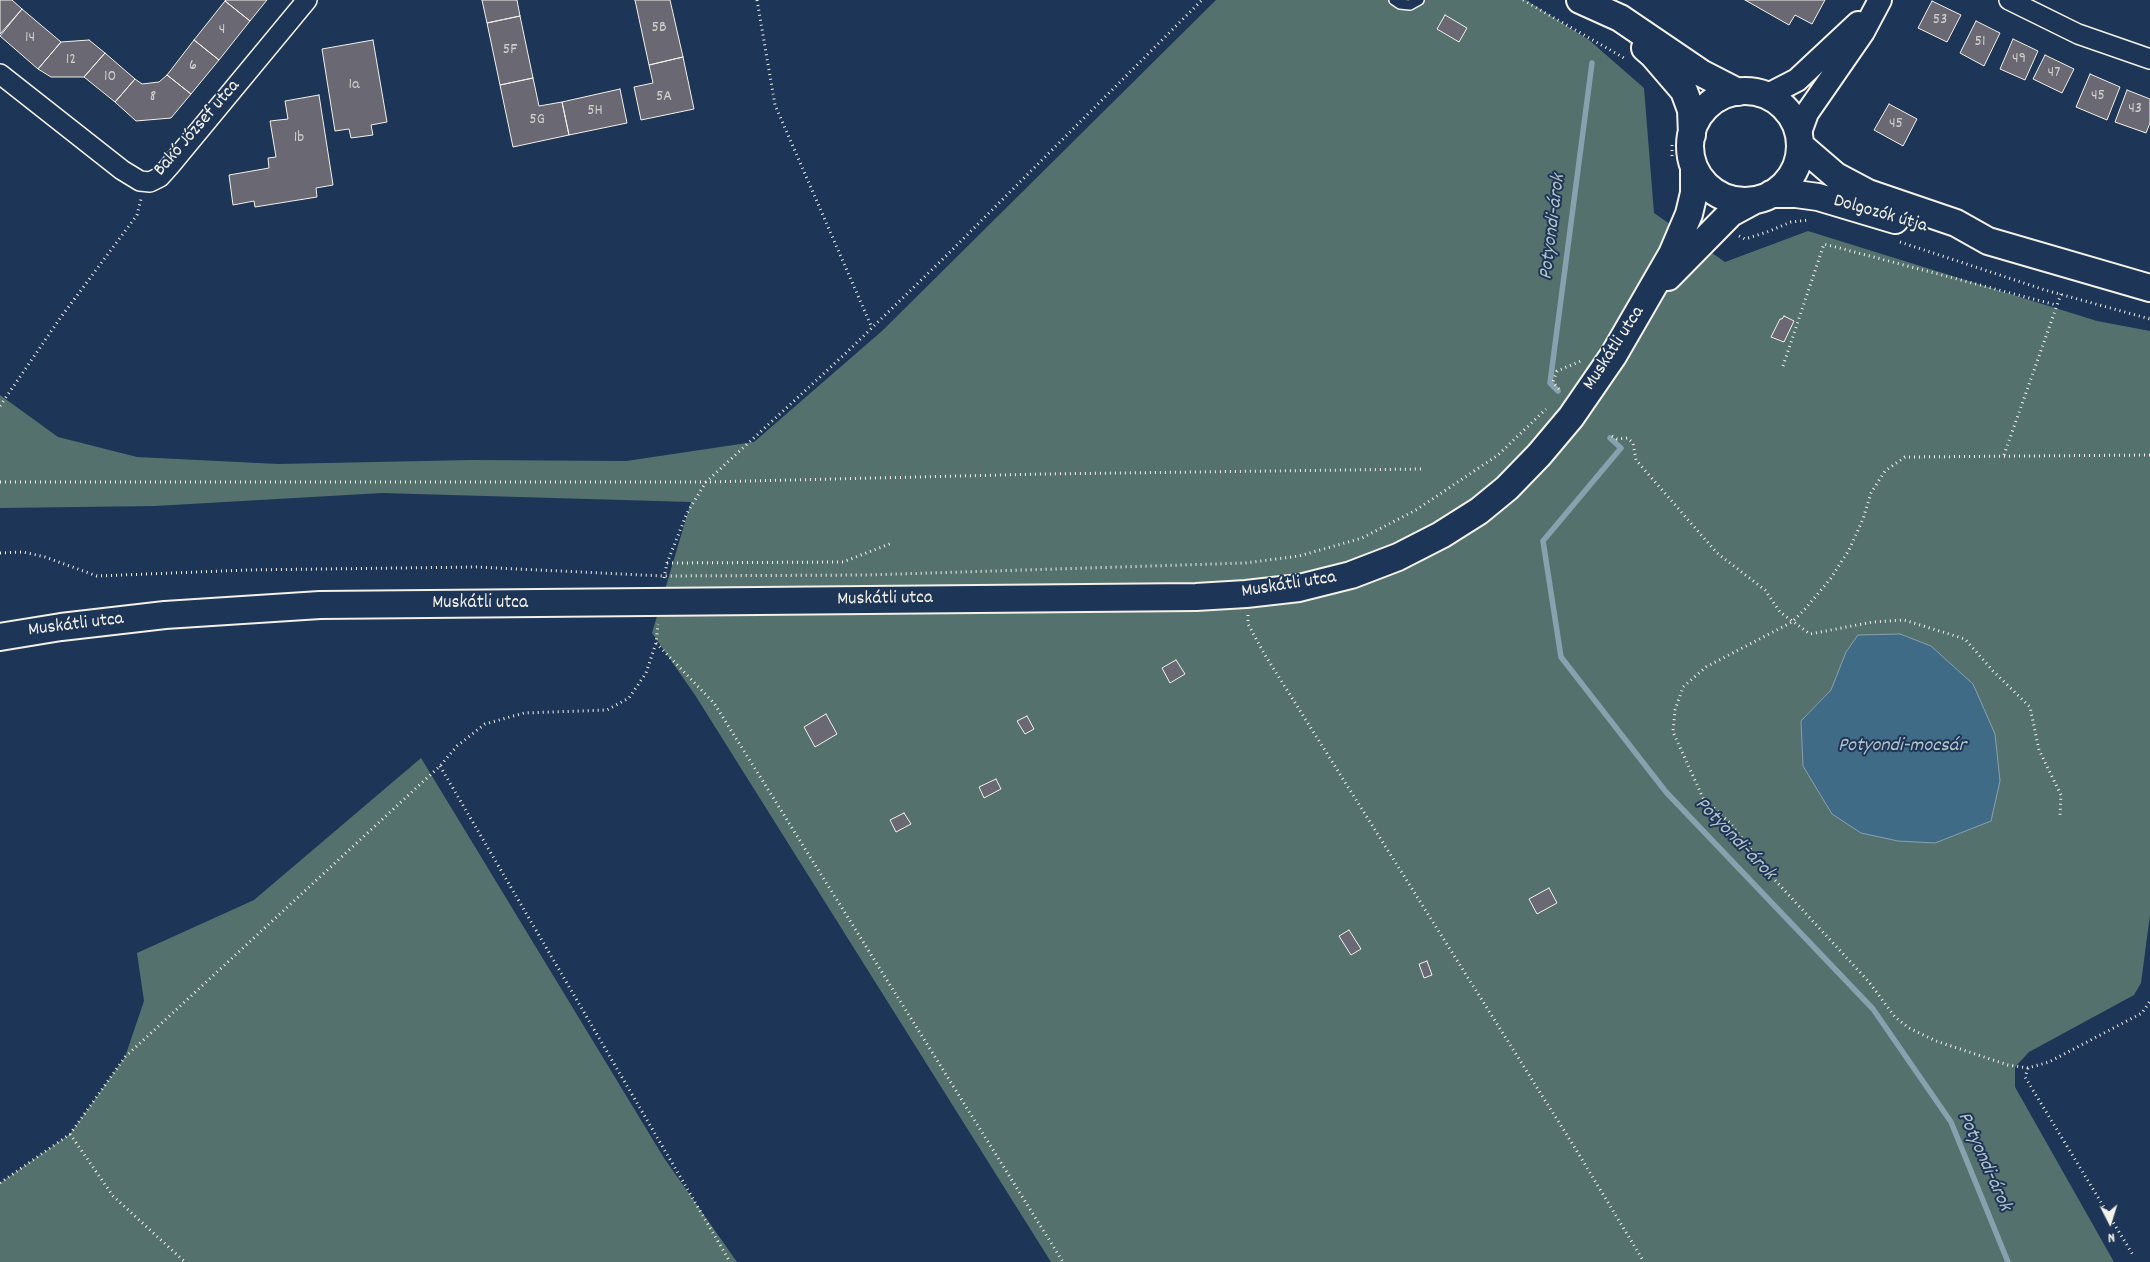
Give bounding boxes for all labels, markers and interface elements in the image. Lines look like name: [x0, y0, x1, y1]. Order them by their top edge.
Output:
house number: 53: [1933, 11, 1947, 31]
house number: 5B: [652, 19, 666, 39]
house number: 4: [219, 21, 225, 41]
house number: 14: [25, 29, 35, 49]
house number: 51: [1975, 33, 1985, 53]
house number: 5F: [503, 41, 517, 61]
house number: 49: [2012, 50, 2026, 70]
house number: 12: [66, 51, 76, 71]
house number: 6: [189, 57, 197, 77]
house number: 47: [2048, 64, 2060, 84]
house number: 10: [104, 68, 116, 88]
street label: Bakó József utca: [150, 76, 246, 182]
house number: 1a: [348, 76, 360, 96]
house number: 45: [2091, 87, 2105, 107]
house number: 8: [150, 88, 156, 108]
house number: 5A: [656, 88, 672, 108]
house number: 43: [2128, 100, 2142, 120]
house number: 5H: [587, 102, 603, 122]
house number: 5G: [529, 111, 545, 131]
house number: 45: [1889, 115, 1903, 135]
house number: 1b: [294, 129, 304, 149]
water label: Potyondi-árok: [1536, 173, 1572, 281]
street label: Dolgozók útja: [1830, 191, 1930, 239]
street label: Muskátli utca: [1579, 303, 1651, 395]
street label: Muskátli utca: [1240, 567, 1338, 605]
street label: Muskátli utca: [837, 588, 933, 612]
street label: Muskátli utca: [432, 593, 528, 615]
street label: Muskátli utca: [27, 609, 125, 643]
water label: Potyondi-mocsár: [1838, 735, 1966, 759]
water label: Potyondi-árok: [1689, 794, 1779, 886]
water label: Potyondi-árok: [1950, 1109, 2016, 1215]
north arrow: [2085, 1197, 2135, 1247]
text: N: [2107, 1227, 2116, 1247]

